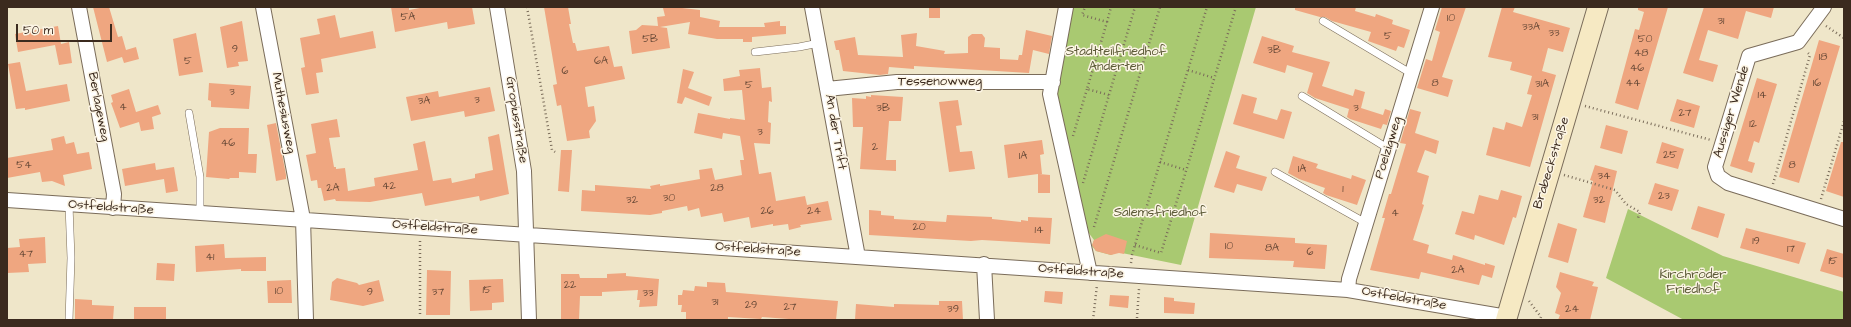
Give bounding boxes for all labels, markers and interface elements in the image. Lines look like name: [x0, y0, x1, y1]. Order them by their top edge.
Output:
house number: 5A: [401, 11, 415, 25]
house number: 10: [1447, 12, 1455, 26]
house number: 31: [1717, 15, 1725, 29]
scale bar: [18, 16, 114, 42]
house number: 33A: [1522, 21, 1540, 35]
text: 50 m: [23, 22, 53, 39]
house number: 33: [1548, 27, 1560, 41]
house number: 5: [1384, 30, 1392, 44]
house number: 5B: [642, 33, 658, 47]
house number: 50: [1638, 33, 1652, 47]
house number: 9: [232, 43, 238, 57]
park label: Stadtteilfriedhof Anderten: [1066, 44, 1166, 75]
house number: 3B: [1267, 44, 1281, 58]
house number: 48: [1634, 47, 1648, 61]
house number: 18: [1819, 51, 1827, 65]
house number: 5: [184, 55, 192, 69]
house number: 6A: [594, 55, 608, 69]
house number: 46: [1630, 62, 1644, 76]
street label: Aussiger Wende: [1711, 64, 1753, 160]
house number: 6: [562, 65, 568, 79]
street label: Berlageweg: [84, 71, 112, 143]
street label: Muthesiusweg: [268, 71, 298, 155]
street label: Tessenowweg: [898, 74, 982, 90]
street label: Gropiusstraße: [501, 75, 531, 165]
house number: 8: [1431, 77, 1439, 91]
house number: 44: [1626, 77, 1640, 91]
house number: 16: [1813, 77, 1821, 91]
house number: 31A: [1535, 78, 1549, 92]
house number: 5: [745, 79, 753, 93]
house number: 3: [229, 86, 235, 100]
house number: 14: [1758, 89, 1766, 103]
street label: An der Trift: [821, 93, 849, 171]
house number: 3: [474, 94, 480, 108]
house number: 3A: [418, 95, 430, 109]
house number: 4: [119, 101, 127, 115]
house number: 3B: [876, 102, 890, 116]
house number: 3: [1353, 102, 1359, 116]
house number: 27: [1678, 107, 1692, 121]
house number: 31: [1531, 111, 1539, 125]
street label: Poelzigweg: [1372, 115, 1406, 181]
street label: Brabeckstraße: [1531, 115, 1573, 211]
house number: 12: [1749, 118, 1757, 132]
house number: 3: [757, 126, 763, 140]
house number: 46: [221, 137, 235, 151]
house number: 2: [872, 141, 878, 155]
house number: 25: [1663, 149, 1677, 163]
house number: 1A: [1019, 150, 1027, 164]
house number: 54: [16, 159, 32, 173]
house number: 8: [1788, 159, 1796, 173]
house number: 1A: [1298, 163, 1306, 177]
house number: 34: [1597, 170, 1611, 184]
house number: 42: [382, 180, 396, 194]
house number: 2A: [326, 182, 340, 196]
house number: 28: [710, 182, 724, 196]
house number: 1: [1342, 183, 1344, 197]
house number: 23: [1658, 190, 1670, 204]
house number: 30: [663, 192, 675, 206]
house number: 32: [626, 194, 638, 208]
house number: 32: [1593, 194, 1605, 208]
street label: Ostfeldstraße: [68, 197, 154, 219]
house number: 26: [760, 205, 774, 219]
house number: 24: [807, 205, 821, 219]
park label: Salemsfriedhof: [1114, 205, 1206, 221]
house number: 4: [1391, 207, 1399, 221]
street label: Ostfeldstraße: [392, 217, 478, 239]
house number: 20: [912, 221, 926, 235]
house number: 14: [1035, 224, 1043, 238]
house number: 19: [1752, 235, 1760, 249]
street label: Ostfeldstraße: [715, 239, 801, 261]
house number: 10: [1225, 240, 1233, 254]
house number: 8A: [1265, 242, 1279, 256]
house number: 17: [1787, 243, 1795, 257]
house number: 6: [1307, 246, 1313, 260]
house number: 47: [19, 248, 33, 262]
house number: 41: [206, 251, 214, 265]
house number: 15: [1828, 255, 1838, 269]
street label: Ostfeldstraße: [1038, 261, 1124, 283]
house number: 2A: [1451, 264, 1465, 278]
park label: Kirchröder Friedhof: [1659, 267, 1727, 298]
house number: 22: [564, 279, 576, 293]
house number: 15: [482, 284, 492, 298]
street label: Ostfeldstraße: [1360, 284, 1448, 314]
house number: 10: [275, 285, 283, 299]
house number: 9: [367, 286, 373, 300]
house number: 37: [432, 286, 444, 300]
house number: 33: [642, 287, 654, 301]
house number: 31: [711, 296, 719, 310]
house number: 29: [745, 299, 757, 313]
house number: 27: [783, 301, 797, 315]
house number: 39: [947, 303, 959, 317]
house number: 24: [1565, 303, 1579, 317]

